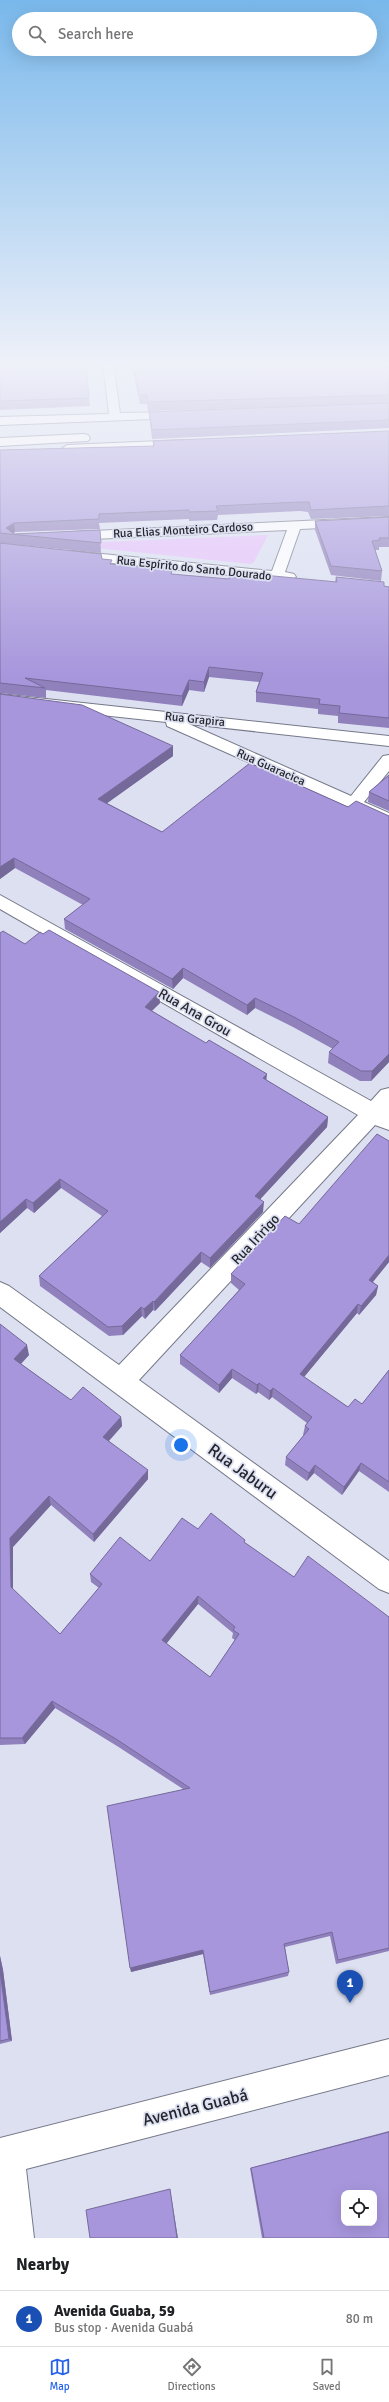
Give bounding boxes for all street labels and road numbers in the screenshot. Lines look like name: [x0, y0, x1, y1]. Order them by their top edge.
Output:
street label: Rua Elias Monteiro Cardoso: [113, 519, 253, 542]
street label: Rua Espírito do Santo Dourado: [116, 553, 272, 584]
street label: Rua Grapira: [164, 709, 226, 730]
street label: Rua Guaracica: [234, 746, 308, 789]
street label: Rua Ana Grou: [155, 985, 234, 1040]
street label: Rua Iririgo: [228, 1210, 283, 1268]
street label: Rua Jaburu: [204, 1439, 282, 1504]
street label: Avenida Guabá: [140, 2084, 250, 2131]

